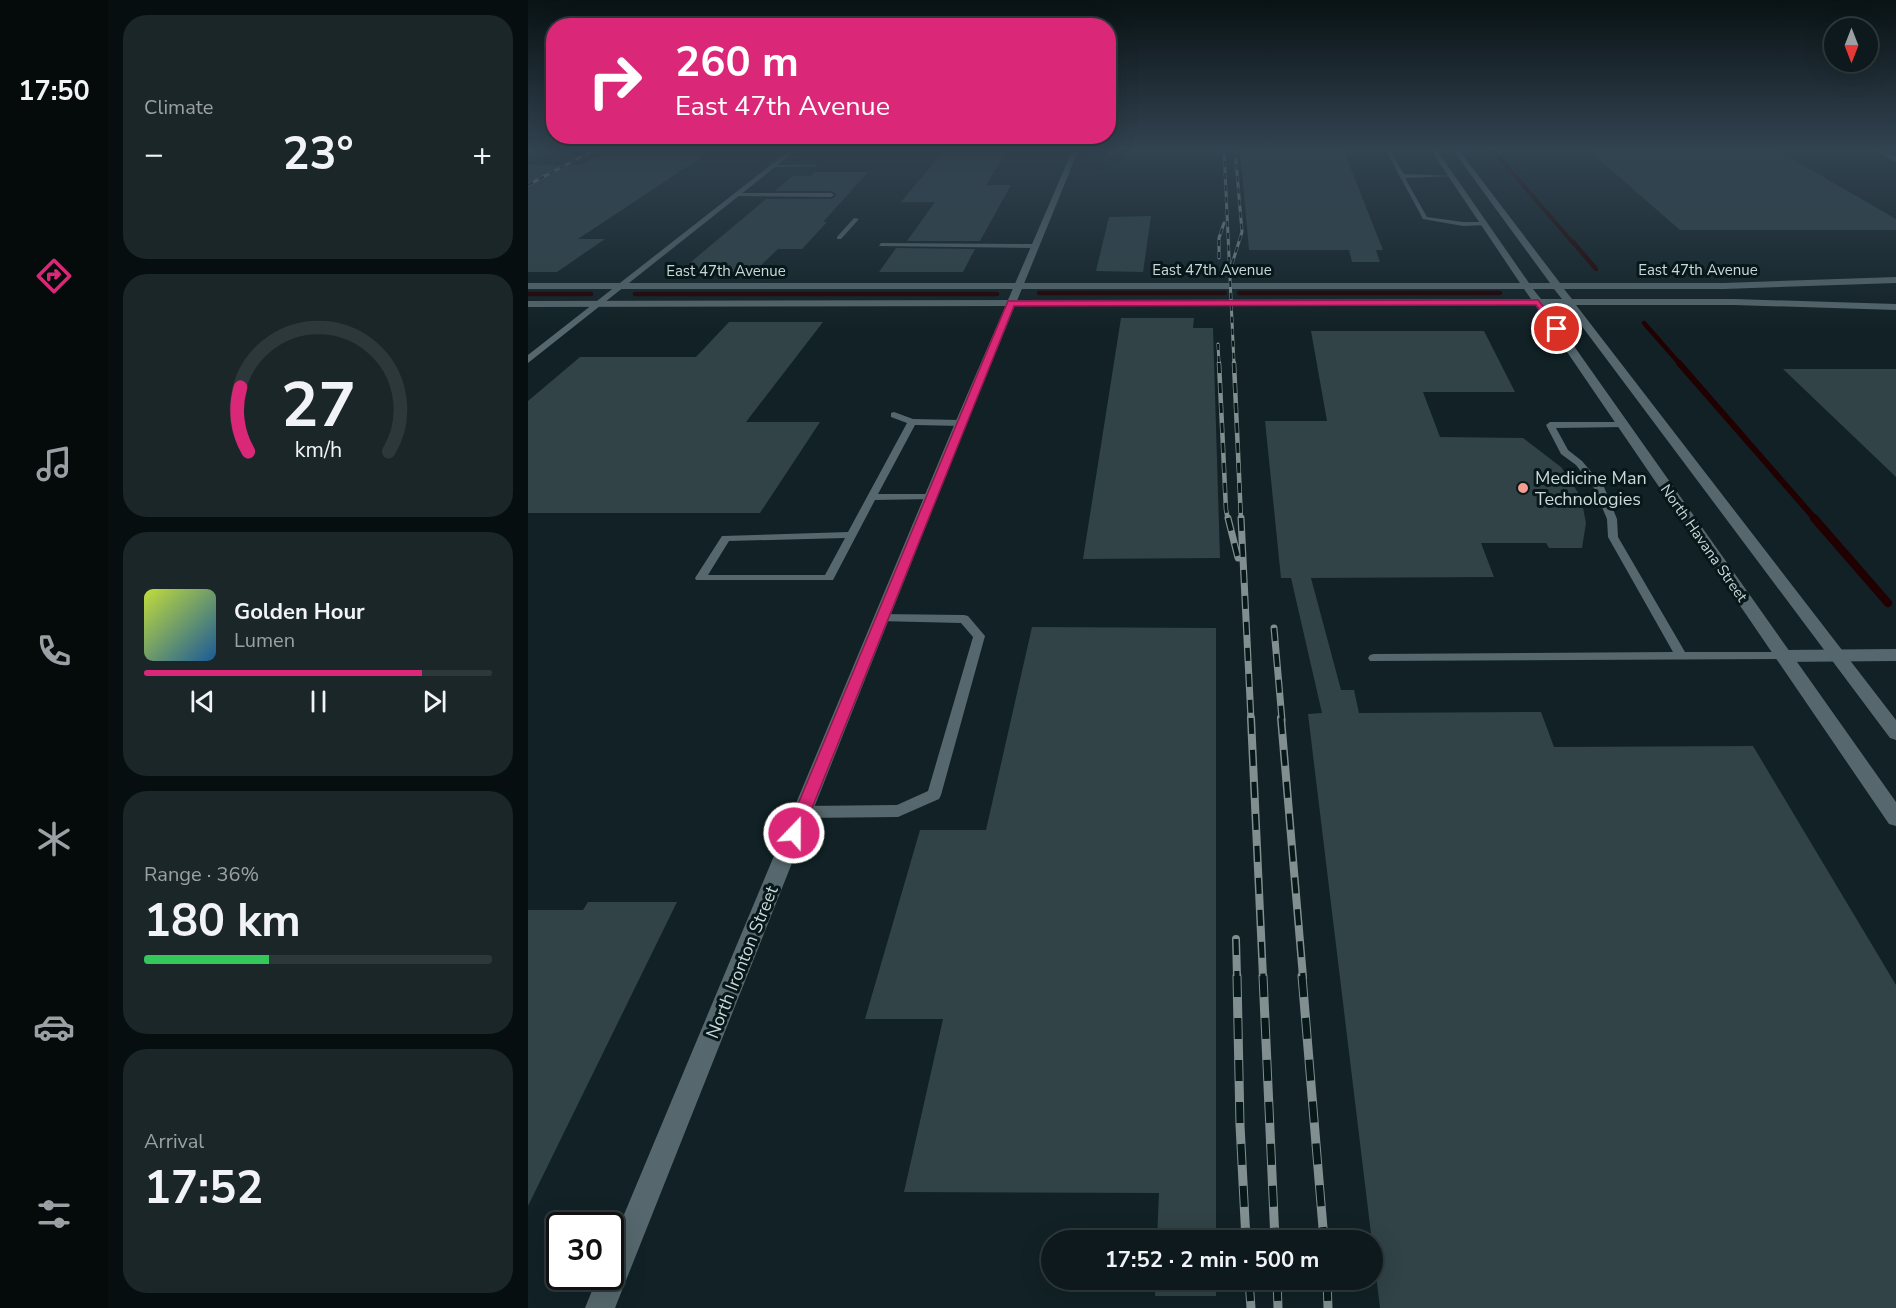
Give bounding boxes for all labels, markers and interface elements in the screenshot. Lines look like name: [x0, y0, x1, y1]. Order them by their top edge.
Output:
north arrow: [1824, 18, 1878, 72]
map controls: [1824, 18, 1878, 72]
text: 260 m: [675, 34, 799, 91]
icon: right: [576, 42, 654, 120]
text: 17:50: [18, 73, 90, 110]
text: East 47th Avenue: [675, 88, 890, 125]
text: Climate: [144, 94, 213, 121]
text: 23°: [282, 124, 354, 185]
text: −: [144, 132, 164, 177]
text: +: [472, 132, 492, 177]
icon: directions: [33, 255, 75, 297]
street label: East 47th Avenue: [1152, 260, 1272, 280]
street label: East 47th Avenue: [1638, 260, 1758, 280]
street label: East 47th Avenue: [666, 261, 786, 281]
pin: [1531, 303, 1582, 354]
icon: arrive: [1540, 312, 1573, 345]
text: 27: [281, 364, 355, 449]
text: km/h: [294, 436, 342, 466]
icon: music: [33, 443, 75, 485]
place label: Medicine Man Technologies: [1535, 466, 1647, 511]
street label: North Havana Street: [1656, 480, 1752, 606]
marker: Medicine Man Technologies: [1516, 481, 1530, 495]
text: Golden Hour: [234, 597, 365, 627]
text: Lumen: [234, 627, 295, 654]
icon: phone: [33, 630, 75, 672]
icon: previous: [186, 685, 219, 718]
icon: pause: [302, 685, 335, 718]
icon: next: [418, 685, 451, 718]
position arrow: [762, 801, 826, 865]
icon: climate: [33, 818, 75, 860]
text: Range · 36%: [144, 861, 259, 888]
street label: North Ironton Street: [700, 881, 784, 1042]
text: 180 km: [144, 891, 301, 952]
icon: car: [33, 1006, 75, 1048]
text: Arrival: [144, 1128, 204, 1155]
text: 17:52: [144, 1158, 263, 1219]
icon: filters: [33, 1193, 75, 1235]
speed limit sign: 30: [546, 1212, 624, 1290]
text: 17:52 · 2 min · 500 m: [1105, 1245, 1319, 1275]

